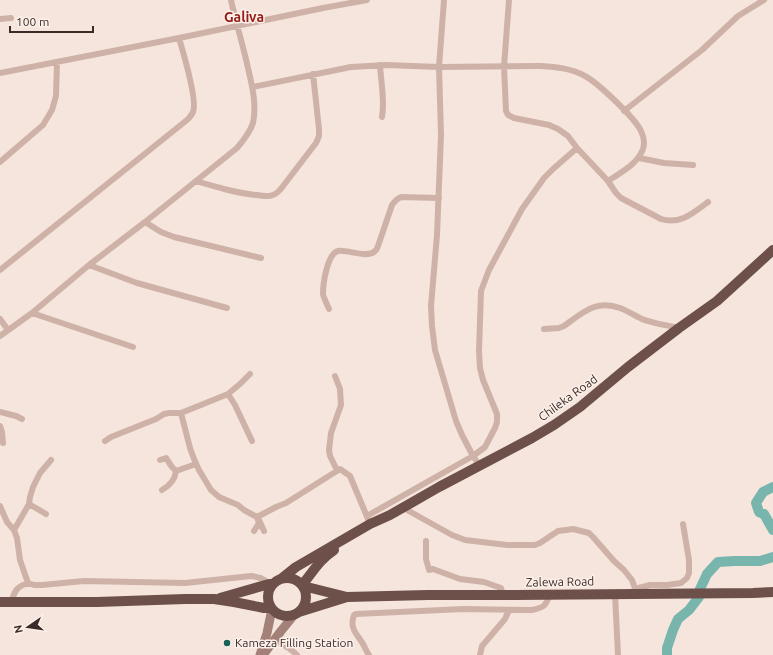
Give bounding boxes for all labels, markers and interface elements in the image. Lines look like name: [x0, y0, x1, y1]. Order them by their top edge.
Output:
scale bar: [10, 8, 93, 34]
district label: Galiva: [224, 9, 264, 25]
text: 100 m: [16, 15, 49, 28]
street label: Chileka Road: [536, 372, 600, 423]
street label: Zalewa Road: [526, 574, 594, 589]
north arrow: [8, 607, 48, 647]
text: N: [11, 624, 25, 635]
place label: Kameza Filling Station: [235, 636, 353, 649]
marker: Kameza Filling Station: [222, 638, 232, 648]

